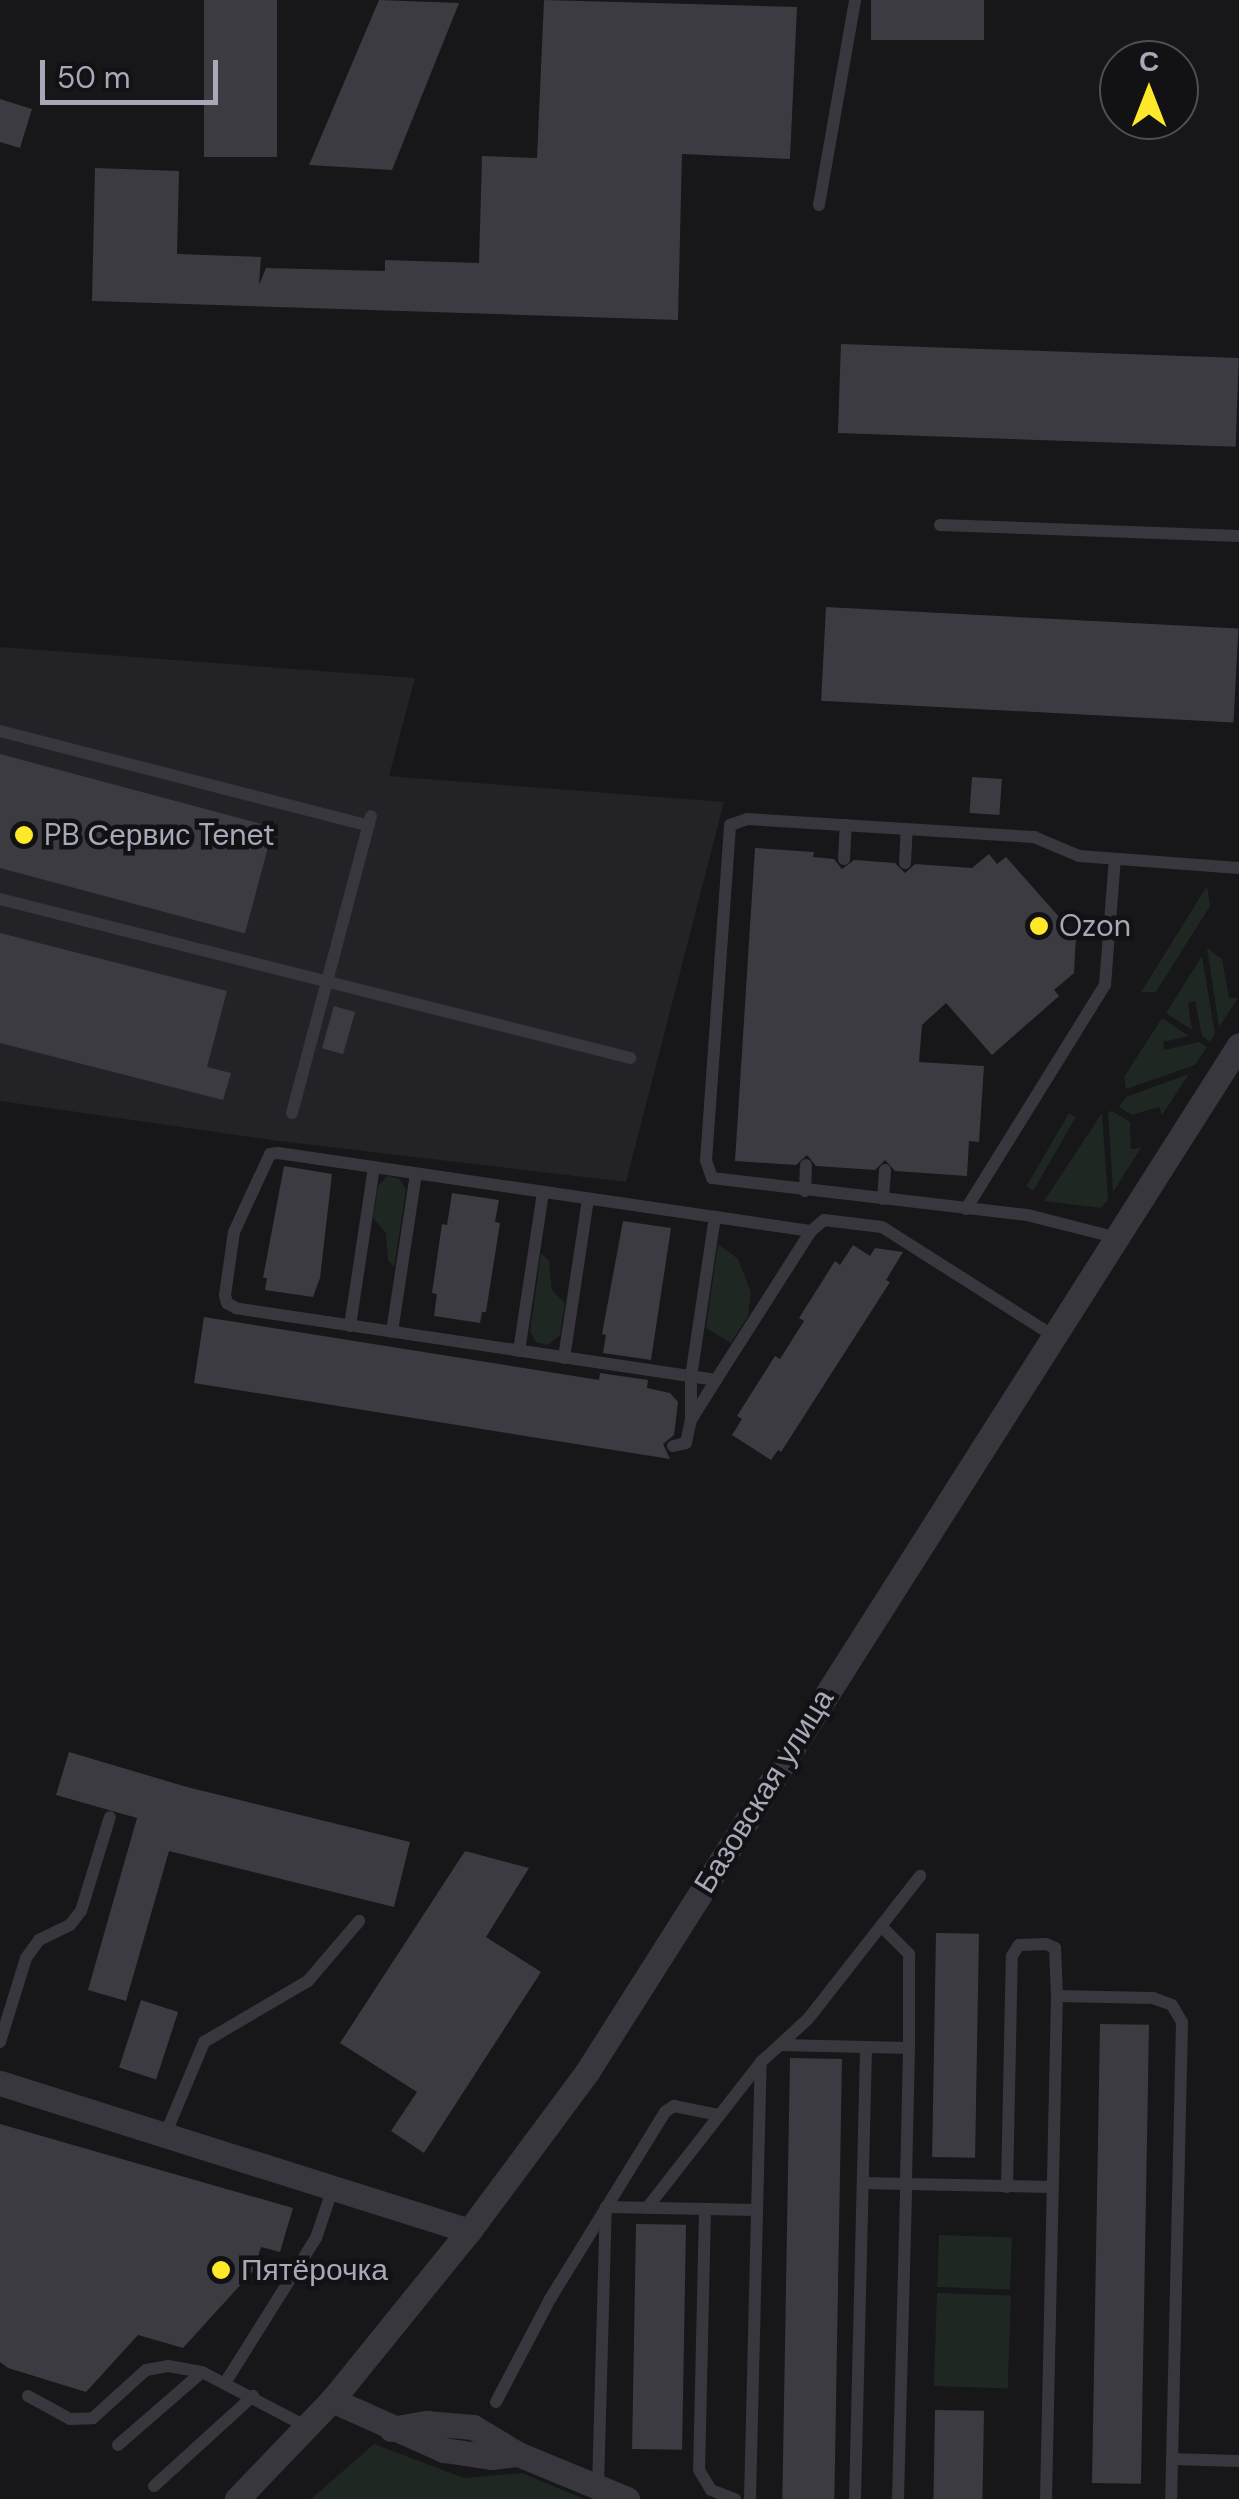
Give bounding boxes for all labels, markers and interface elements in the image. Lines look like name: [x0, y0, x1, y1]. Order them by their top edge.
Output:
scale bar: [45, 40, 222, 102]
north arrow: [1099, 40, 1199, 140]
text: С: [1139, 43, 1159, 80]
text: 50 m: [57, 58, 131, 97]
place label: PB Сервис Tenet: [44, 817, 275, 853]
marker: PB Сервис Tenet: [13, 824, 35, 846]
place label: Ozon: [1059, 908, 1131, 944]
marker: Ozon: [1028, 915, 1050, 937]
street label: Базовская улица: [687, 1682, 841, 1900]
place label: Пятёрочка: [241, 2252, 388, 2288]
marker: Пятёрочка: [210, 2259, 232, 2281]

